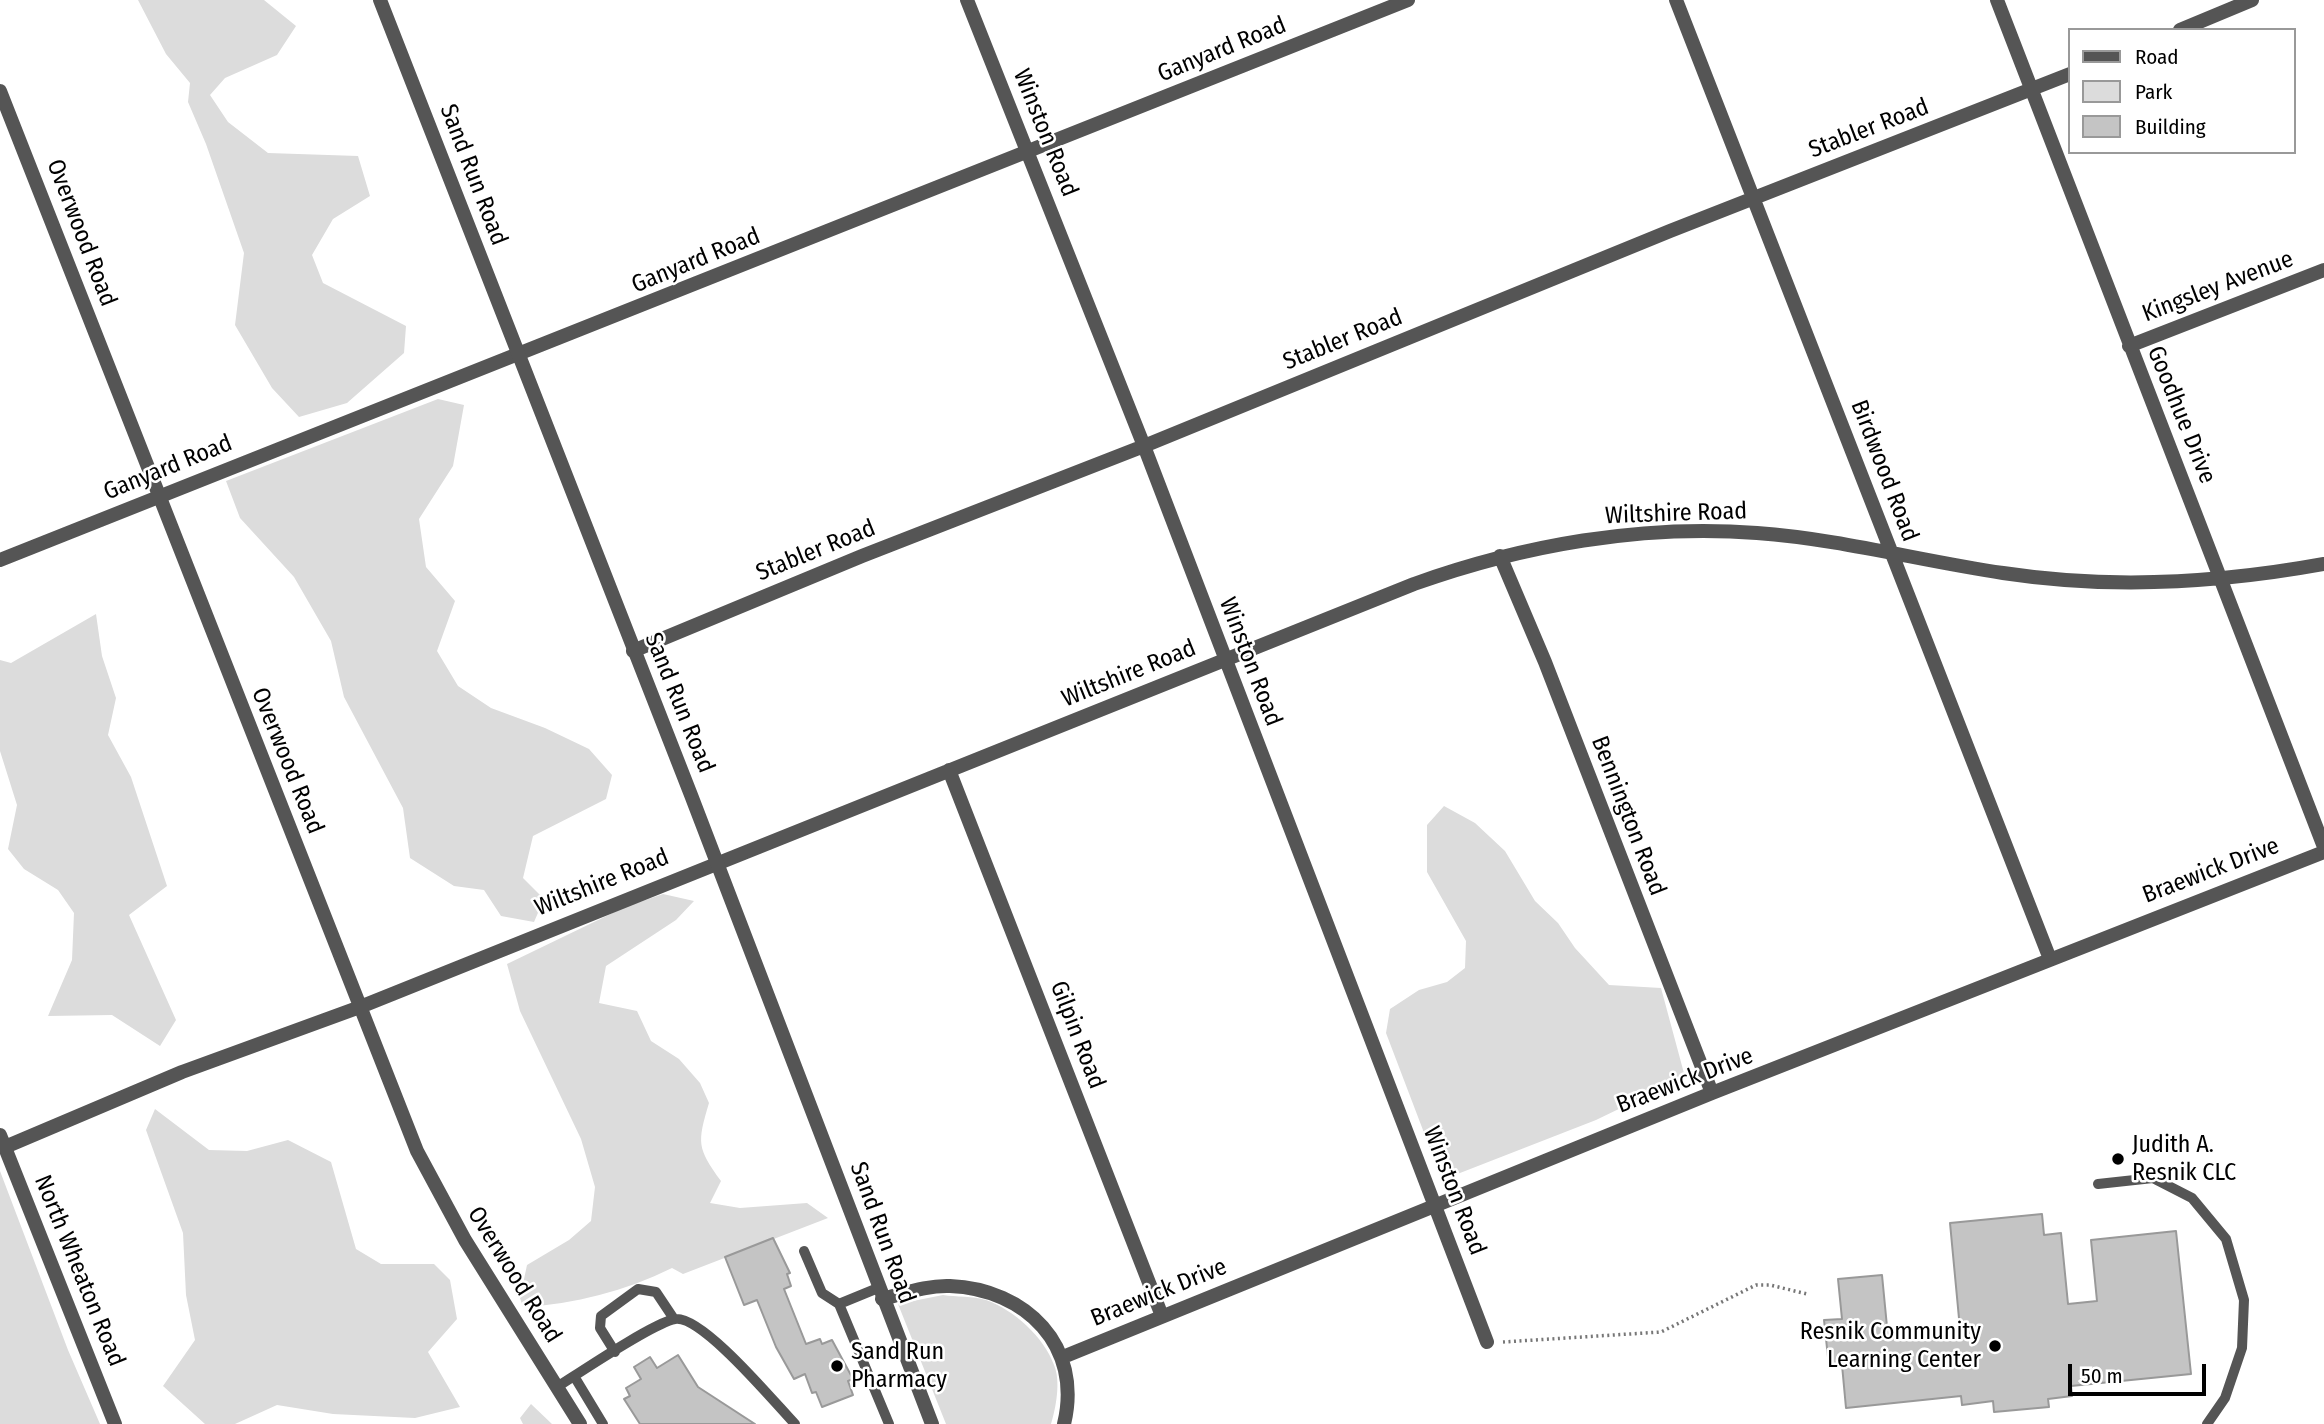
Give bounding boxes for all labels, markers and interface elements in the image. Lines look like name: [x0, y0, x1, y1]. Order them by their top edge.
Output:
street label: Ganyard Road: [1154, 11, 1290, 89]
legend: [2068, 28, 2296, 154]
text: Road: [2135, 44, 2179, 70]
street label: Winston Road: [1006, 65, 1084, 201]
text: Park: [2135, 79, 2172, 105]
street label: Stabler Road: [1805, 93, 1933, 165]
street label: Sand Run Road: [433, 101, 513, 249]
text: Building: [2135, 114, 2206, 140]
street label: Overwood Road: [40, 155, 122, 311]
street label: Ganyard Road: [628, 222, 764, 300]
street label: Kingsley Avenue: [2139, 245, 2297, 329]
street label: Stabler Road: [1279, 303, 1407, 377]
street label: Goodhue Drive: [2140, 342, 2222, 488]
street label: Birdwood Road: [1844, 396, 1924, 546]
street label: Ganyard Road: [100, 429, 236, 507]
street label: Wiltshire Road: [1604, 497, 1748, 531]
street label: Stabler Road: [752, 514, 880, 588]
street label: Winston Road: [1212, 594, 1288, 730]
street label: Sand Run Road: [638, 629, 720, 777]
street label: Wiltshire Road: [1058, 634, 1200, 714]
street label: Overwood Road: [245, 684, 329, 838]
street label: Bennington Road: [1584, 732, 1672, 900]
street label: Braewick Drive: [2139, 832, 2283, 910]
street label: Wiltshire Road: [531, 843, 673, 923]
street label: Gilpin Road: [1043, 977, 1111, 1093]
street label: Braewick Drive: [1613, 1042, 1757, 1120]
street label: Winston Road: [1416, 1123, 1492, 1259]
place label: Judith A. Resnik CLC: [2132, 1131, 2236, 1187]
marker: Judith A. Resnik CLC: [2110, 1151, 2126, 1167]
street label: Sand Run Road: [843, 1158, 921, 1308]
street label: North Wheaton Road: [27, 1171, 131, 1371]
street label: Overwood Road: [461, 1202, 567, 1348]
street label: Braewick Drive: [1087, 1253, 1231, 1333]
place label: Resnik Community Learning Center: [1800, 1318, 1981, 1374]
place label: Sand Run Pharmacy: [851, 1338, 947, 1394]
marker: Resnik Community Learning Center: [1987, 1338, 2003, 1354]
scale bar: [2072, 1350, 2210, 1394]
marker: Sand Run Pharmacy: [829, 1358, 845, 1374]
text: 50 m: [2081, 1363, 2123, 1389]

